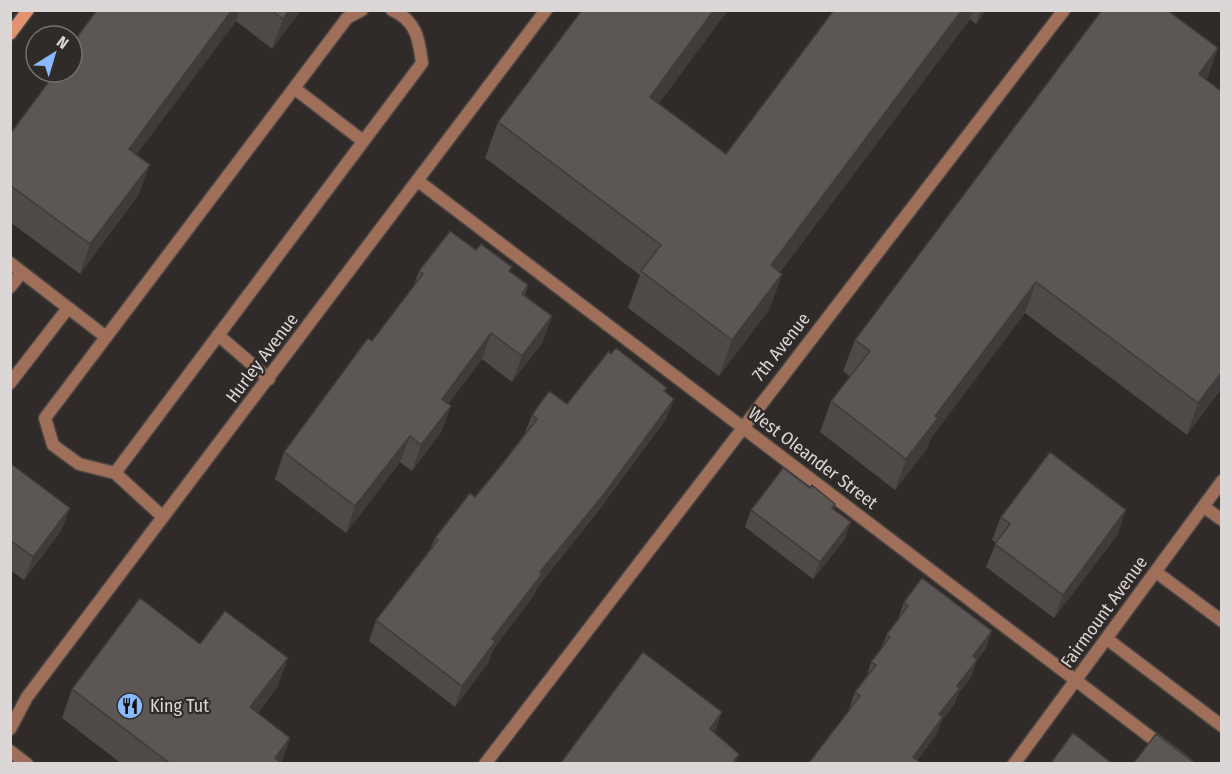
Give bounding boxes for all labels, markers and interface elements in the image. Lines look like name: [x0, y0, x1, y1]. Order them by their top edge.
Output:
north arrow: [24, 24, 84, 84]
text: N: [53, 32, 72, 53]
street label: 7th Avenue: [747, 308, 815, 386]
street label: Hurley Avenue: [221, 309, 303, 407]
street label: West Oleander Street: [744, 402, 882, 514]
street label: Fairmount Avenue: [1056, 552, 1152, 672]
restaurant icon: King Tut: [115, 691, 145, 721]
place label: King Tut: [150, 695, 209, 717]

